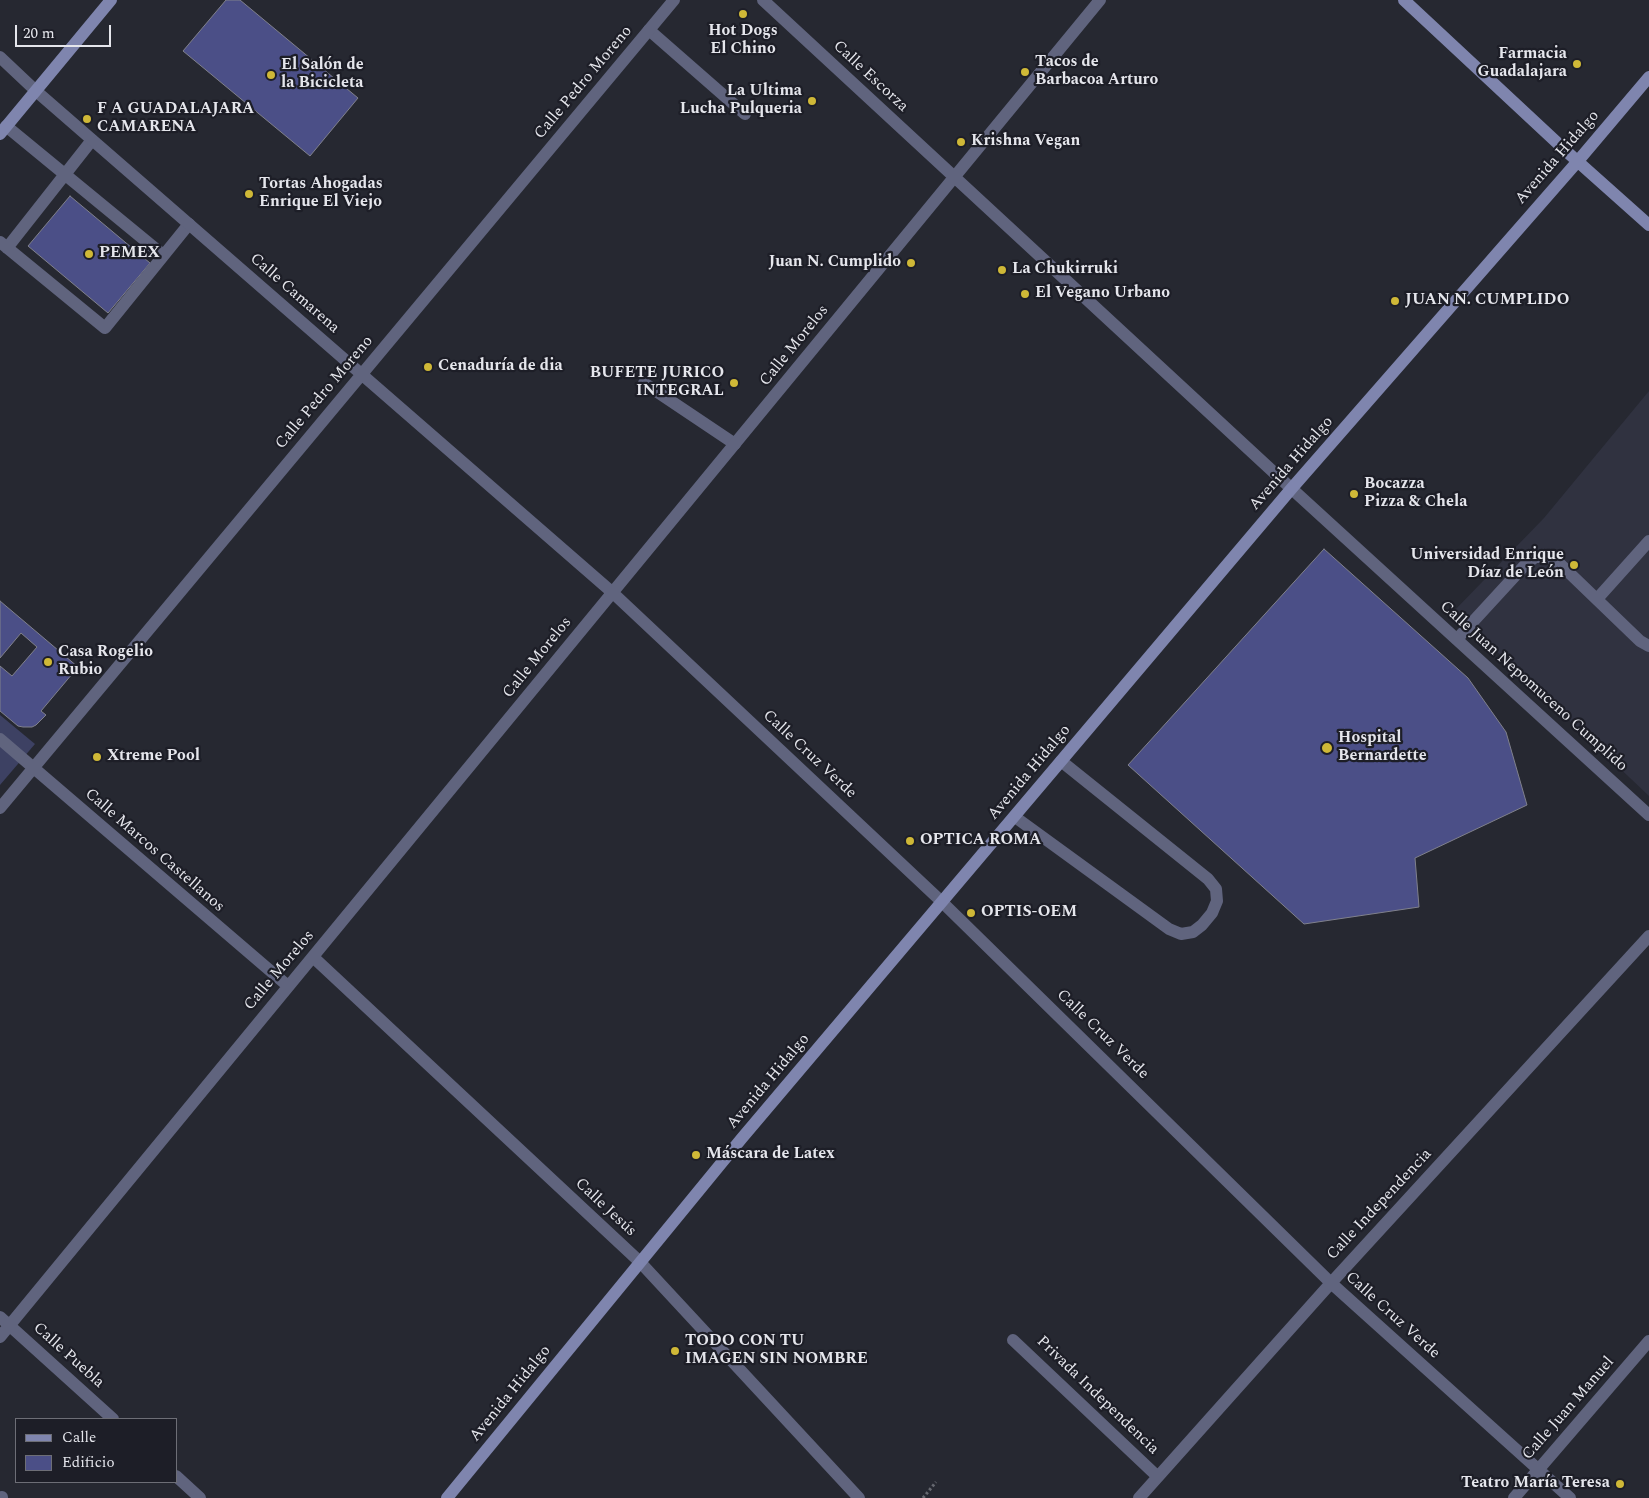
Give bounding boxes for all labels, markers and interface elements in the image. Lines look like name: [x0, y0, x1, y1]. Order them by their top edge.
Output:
marker: Hot Dogs El Chino: [737, 8, 749, 20]
scale bar: [18, 15, 114, 47]
text: 20 m: [23, 22, 55, 45]
street label: Calle Pedro Moreno: [531, 22, 637, 144]
place label: Hot Dogs El Chino: [708, 22, 778, 60]
street label: Calle Escorza: [828, 37, 912, 117]
place label: Farmacia Guadalajara: [1478, 45, 1567, 83]
place label: Tacos de Barbacoa Arturo: [1035, 53, 1158, 91]
place label: El Salón de la Bicicleta: [281, 56, 364, 94]
marker: Farmacia Guadalajara: [1571, 58, 1583, 70]
marker: Tacos de Barbacoa Arturo: [1019, 66, 1031, 78]
marker: El Salón de la Bicicleta: [265, 69, 277, 81]
place label: La Ultima Lucha Pulqueria: [680, 82, 802, 120]
marker: La Ultima Lucha Pulqueria: [806, 95, 818, 107]
place label: F A GUADALAJARA CAMARENA: [97, 100, 254, 138]
street label: Avenida Hidalgo: [1512, 107, 1604, 209]
marker: F A GUADALAJARA CAMARENA: [81, 113, 93, 125]
place label: Krishna Vegan: [971, 132, 1080, 152]
marker: Krishna Vegan: [955, 136, 967, 148]
place label: Tortas Ahogadas Enrique El Viejo: [259, 175, 383, 213]
marker: Tortas Ahogadas Enrique El Viejo: [243, 188, 255, 200]
place label: PEMEX: [99, 244, 160, 264]
marker: PEMEX: [83, 248, 95, 260]
street label: Calle Camarena: [245, 250, 343, 338]
place label: Juan N. Cumplido: [768, 253, 901, 273]
marker: Juan N. Cumplido: [905, 257, 917, 269]
place label: La Chukirruki: [1012, 260, 1118, 280]
marker: La Chukirruki: [996, 264, 1008, 276]
place label: El Vegano Urbano: [1035, 284, 1170, 304]
marker: El Vegano Urbano: [1019, 288, 1031, 300]
place label: JUAN N. CUMPLIDO: [1405, 291, 1569, 311]
marker: JUAN N. CUMPLIDO: [1389, 295, 1401, 307]
street label: Calle Morelos: [756, 302, 834, 390]
street label: Calle Pedro Moreno: [272, 332, 378, 454]
place label: Cenaduría de dia: [438, 357, 563, 377]
marker: Cenaduría de dia: [422, 361, 434, 373]
place label: BUFETE JURICO INTEGRAL: [590, 364, 724, 402]
marker: BUFETE JURICO INTEGRAL: [728, 377, 740, 389]
street label: Avenida Hidalgo: [1246, 413, 1338, 515]
place label: Bocazza Pizza & Chela: [1364, 475, 1467, 513]
marker: Bocazza Pizza & Chela: [1348, 488, 1360, 500]
place label: Universidad Enrique Díaz de León: [1410, 546, 1564, 584]
marker: Universidad Enrique Díaz de León: [1568, 559, 1580, 571]
street label: Calle Juan Nepomuceno Cumplido: [1435, 598, 1631, 776]
street label: Calle Morelos: [499, 614, 577, 702]
place label: Casa Rogelio Rubio: [58, 643, 153, 681]
marker: Casa Rogelio Rubio: [42, 656, 54, 668]
street label: Calle Cruz Verde: [758, 707, 860, 803]
street label: Avenida Hidalgo: [985, 721, 1075, 825]
place label: Hospital Bernardette: [1338, 729, 1427, 767]
marker: Hospital Bernardette: [1320, 741, 1334, 755]
place label: Xtreme Pool: [107, 747, 200, 767]
marker: Xtreme Pool: [91, 751, 103, 763]
street label: Calle Marcos Castellanos: [80, 785, 228, 917]
place label: OPTICA ROMA: [920, 831, 1041, 851]
marker: OPTICA ROMA: [904, 835, 916, 847]
place label: OPTIS-OEM: [981, 903, 1077, 923]
marker: OPTIS-OEM: [965, 907, 977, 919]
street label: Calle Morelos: [241, 927, 319, 1015]
street label: Calle Cruz Verde: [1052, 986, 1152, 1084]
street label: Avenida Hidalgo: [724, 1030, 814, 1134]
place label: Máscara de Latex: [706, 1145, 835, 1165]
street label: Calle Independencia: [1323, 1145, 1437, 1265]
marker: Máscara de Latex: [690, 1149, 702, 1161]
street label: Calle Jesús: [570, 1175, 640, 1241]
street label: Calle Cruz Verde: [1341, 1268, 1443, 1364]
street label: Calle Puebla: [29, 1319, 107, 1393]
place label: TODO CON TU IMAGEN SIN NOMBRE: [685, 1332, 868, 1370]
street label: Privada Independencia: [1032, 1333, 1162, 1459]
street label: Avenida Hidalgo: [466, 1342, 556, 1446]
marker: TODO CON TU IMAGEN SIN NOMBRE: [669, 1345, 681, 1357]
street label: Calle Juan Manuel: [1519, 1353, 1619, 1465]
legend: [15, 1418, 178, 1483]
text: Calle: [62, 1426, 96, 1449]
text: Edificio: [62, 1451, 115, 1474]
place label: Teatro María Teresa: [1461, 1474, 1610, 1494]
marker: Teatro María Teresa: [1614, 1478, 1626, 1490]

